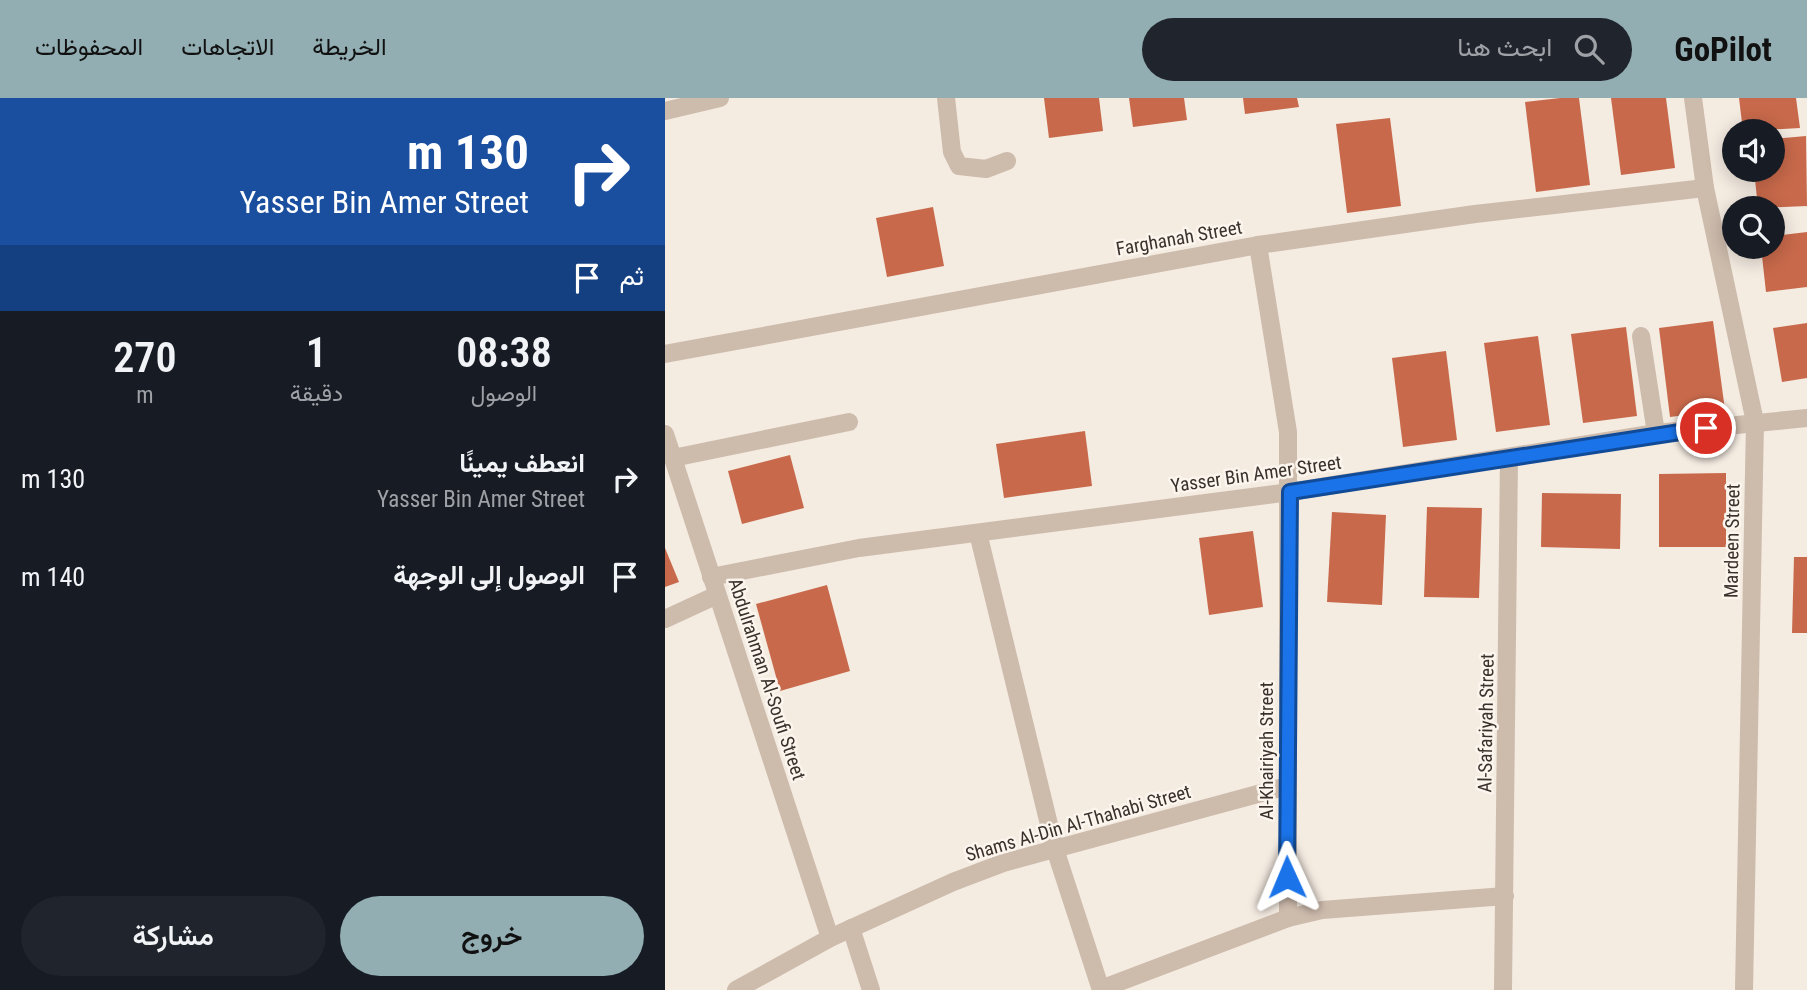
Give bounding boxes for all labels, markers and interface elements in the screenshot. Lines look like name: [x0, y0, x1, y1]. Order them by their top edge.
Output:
search box: [1142, 18, 1632, 81]
icon: search: [1570, 30, 1608, 68]
text: GoPilot: [1674, 30, 1772, 69]
text: ابحث هنا: [1457, 32, 1552, 62]
text: المحفوظات: [35, 33, 143, 61]
text: الاتجاهات: [181, 33, 274, 61]
text: الخريطة: [312, 33, 387, 61]
map controls: [1722, 119, 1785, 259]
button: sound: [1722, 119, 1785, 182]
text: 130 m: [407, 124, 529, 181]
icon: right: [553, 126, 644, 217]
text: Yasser Bin Amer Street: [239, 183, 529, 221]
button: search: [1722, 196, 1785, 259]
street label: Farghanah Street: [1114, 216, 1244, 260]
icon: arrive: [568, 259, 606, 297]
text: ثم: [620, 261, 644, 291]
text: 1: [306, 328, 327, 377]
text: 08:38: [456, 328, 552, 377]
text: 270: [113, 333, 177, 382]
text: دقيقة: [290, 380, 343, 407]
text: الوصول: [471, 380, 537, 407]
text: m: [136, 382, 154, 409]
pin: [1676, 398, 1736, 458]
icon: arrive: [1687, 409, 1725, 447]
text: انعطف يمينًا: [459, 448, 585, 478]
street label: Yasser Bin Amer Street: [1169, 451, 1343, 497]
icon: right: [606, 460, 644, 498]
text: 130 m: [21, 464, 85, 494]
street label: Mardeen Street: [1720, 484, 1744, 598]
text: Yasser Bin Amer Street: [377, 486, 585, 513]
icon: arrive: [606, 558, 644, 596]
text: الوصول إلى الوجهة: [393, 560, 585, 590]
text: 140 m: [21, 562, 85, 592]
street label: Abdulrahman Al-Soufi Street: [723, 575, 811, 783]
street label: Al-Safariyah Street: [1473, 653, 1499, 793]
street label: Al-Khairiyah Street: [1255, 682, 1278, 820]
street label: Shams Al-Din Al-Thahabi Street: [963, 780, 1193, 866]
position arrow: [1250, 840, 1324, 914]
button: مشاركة: [21, 896, 326, 976]
button: خروج: [340, 896, 644, 976]

